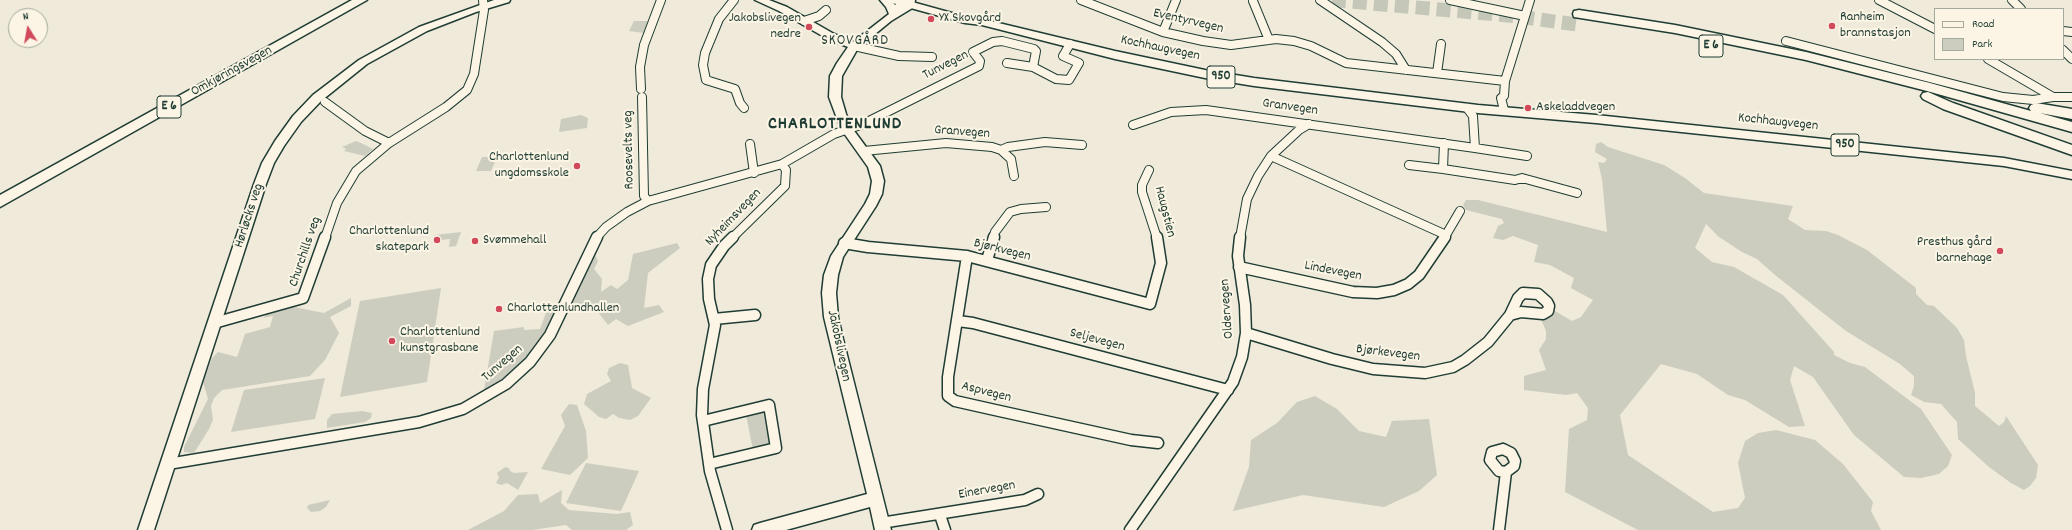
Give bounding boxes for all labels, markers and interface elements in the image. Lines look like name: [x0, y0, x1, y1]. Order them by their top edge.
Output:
street label: Eventyrvegen: [1151, 6, 1225, 38]
north arrow: [8, 8, 48, 48]
legend: [1934, 8, 2064, 60]
text: N: [22, 9, 30, 26]
place label: Ranheim brannstasjon: [1840, 10, 1911, 42]
place label: Jakobslivegen nedre: [729, 11, 801, 44]
place label: YX Skovgård: [939, 11, 1001, 27]
marker: YX Skovgård: [926, 14, 936, 24]
text: Road: [1972, 16, 1994, 33]
marker: Ranheim brannstasjon: [1827, 21, 1837, 31]
marker: Jakobslivegen nedre: [804, 22, 814, 32]
street label: Kochhaugvegen: [1119, 32, 1201, 66]
district label: SKOVGÅRD: [821, 33, 889, 51]
road number: E 6: [1699, 35, 1723, 57]
text: Park: [1972, 36, 1992, 53]
street label: Omkjøringsvegen: [188, 43, 276, 101]
street label: Tunvegen: [920, 47, 972, 85]
road number: 950: [1207, 66, 1235, 88]
road number: E 6: [157, 96, 181, 118]
street label: Granvegen: [1261, 96, 1319, 120]
place label: Askeladdvegen: [1536, 100, 1615, 116]
marker: Askeladdvegen: [1523, 103, 1533, 113]
street label: Roosevelts veg: [621, 110, 639, 190]
street label: Kochhaugvegen: [1737, 110, 1819, 136]
district label: CHARLOTTENLUND: [768, 115, 902, 137]
street label: Granvegen: [933, 123, 991, 143]
road number: 950: [1831, 134, 1859, 156]
place label: Charlottenlund ungdomsskole: [489, 150, 569, 182]
marker: Charlottenlund ungdomsskole: [572, 161, 582, 171]
street label: Hørløcks veg: [232, 182, 268, 250]
street label: Haugstien: [1150, 185, 1178, 239]
street label: Nyheimsvegen: [702, 186, 766, 250]
street label: Churchills veg: [286, 215, 326, 289]
place label: Charlottenlund skatepark: [349, 224, 429, 256]
place label: Svømmehall: [483, 233, 546, 249]
marker: Charlottenlund skatepark: [432, 235, 442, 245]
place label: Presthus gård barnehage: [1917, 235, 1992, 268]
marker: Svømmehall: [470, 236, 480, 246]
street label: Bjørkvegen: [972, 236, 1032, 266]
marker: Presthus gård barnehage: [1995, 246, 2005, 256]
street label: Lindevegen: [1303, 258, 1363, 286]
street label: Oldervegen: [1218, 278, 1238, 340]
place label: Charlottenlundhallen: [507, 301, 619, 317]
marker: Charlottenlundhallen: [494, 304, 504, 314]
street label: Jakobslivegen: [822, 309, 854, 383]
place label: Charlottenlund kunstgrasbane: [400, 325, 480, 358]
street label: Seljevegen: [1068, 326, 1126, 356]
marker: Charlottenlund kunstgrasbane: [387, 336, 397, 346]
street label: Tunvegen: [479, 342, 527, 386]
street label: Bjørkevegen: [1355, 342, 1421, 366]
street label: Aspvegen: [959, 379, 1013, 407]
street label: Einervegen: [957, 478, 1017, 504]

